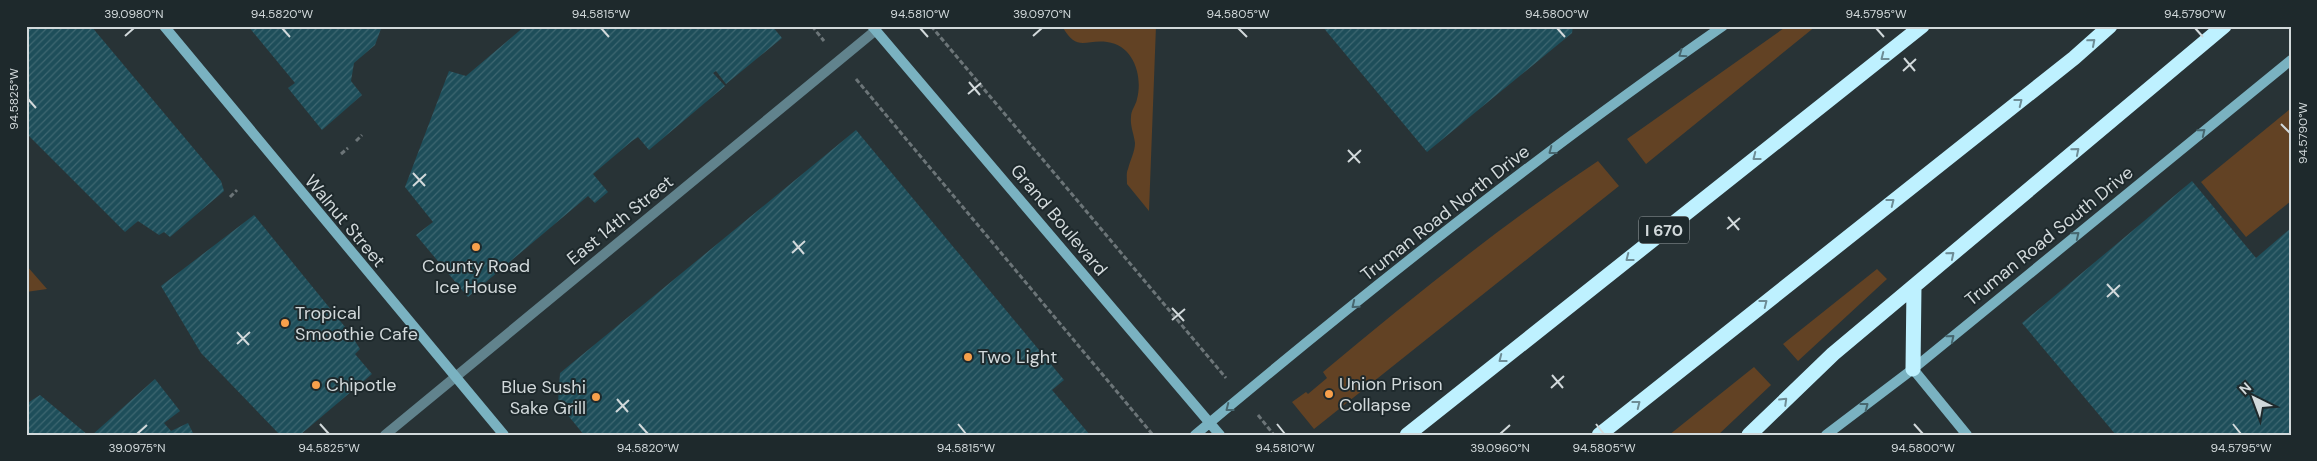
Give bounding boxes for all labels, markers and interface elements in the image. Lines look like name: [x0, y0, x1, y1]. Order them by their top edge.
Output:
text: 39.0980°N: [104, 6, 164, 22]
text: 94.5820°W: [251, 6, 314, 22]
text: 94.5815°W: [572, 6, 631, 22]
text: 94.5810°W: [890, 6, 950, 22]
text: 39.0970°N: [1013, 6, 1071, 22]
text: 94.5805°W: [1206, 6, 1270, 22]
text: 94.5800°W: [1525, 6, 1589, 22]
text: 94.5795°W: [1846, 6, 1907, 22]
text: 94.5790°W: [2164, 6, 2226, 22]
one-way arrow: [2086, 39, 2095, 48]
one-way arrow: [1679, 48, 1688, 57]
one-way arrow: [1881, 51, 1890, 59]
text: 94.5825°W: [6, 68, 22, 130]
one-way arrow: [2013, 99, 2022, 107]
text: 94.5790°W: [2295, 102, 2311, 164]
one-way arrow: [2196, 130, 2205, 138]
street label: Truman Road North Drive: [1356, 139, 1534, 287]
one-way arrow: [1548, 145, 1558, 154]
one-way arrow: [2070, 147, 2079, 156]
one-way arrow: [1753, 152, 1762, 161]
street label: Grand Boulevard: [1005, 159, 1113, 281]
street label: Truman Road South Drive: [1960, 161, 2138, 311]
street label: Walnut Street: [299, 170, 391, 272]
street label: East 14th Street: [562, 170, 678, 270]
one-way arrow: [1886, 199, 1895, 208]
road number: I 670: [1639, 216, 1689, 244]
one-way arrow: [2071, 232, 2080, 241]
marker: County Road Ice House: [470, 241, 482, 253]
one-way arrow: [1945, 252, 1954, 261]
one-way arrow: [1626, 253, 1635, 261]
place label: County Road Ice House: [422, 254, 530, 299]
one-way arrow: [1352, 299, 1361, 307]
place label: Tropical Smoothie Cafe: [295, 301, 418, 346]
one-way arrow: [1758, 301, 1767, 309]
marker: Tropical Smoothie Cafe: [279, 317, 291, 329]
one-way arrow: [1945, 334, 1954, 343]
place label: Two Light: [978, 345, 1057, 369]
marker: Two Light: [962, 351, 974, 363]
one-way arrow: [1499, 354, 1508, 362]
place label: Union Prison Collapse: [1339, 372, 1443, 417]
place label: Chipotle: [326, 373, 396, 397]
north arrow: [2230, 374, 2280, 424]
place label: Blue Sushi Sake Grill: [501, 375, 586, 420]
text: N: [2235, 378, 2255, 398]
marker: Chipotle: [310, 379, 322, 391]
marker: Union Prison Collapse: [1323, 388, 1335, 400]
marker: Blue Sushi Sake Grill: [590, 391, 602, 403]
one-way arrow: [1778, 398, 1787, 407]
one-way arrow: [1226, 402, 1235, 410]
one-way arrow: [1631, 402, 1640, 410]
one-way arrow: [1859, 403, 1868, 411]
text: 39.0975°N: [108, 440, 166, 456]
text: 94.5825°W: [298, 440, 360, 456]
text: 94.5820°W: [617, 440, 680, 456]
text: 94.5815°W: [937, 440, 996, 456]
text: 94.5810°W: [1255, 440, 1315, 456]
text: 39.0960°N: [1470, 440, 1530, 456]
text: 94.5805°W: [1572, 440, 1636, 456]
text: 94.5800°W: [1891, 440, 1955, 456]
text: 94.5795°W: [2211, 440, 2272, 456]

